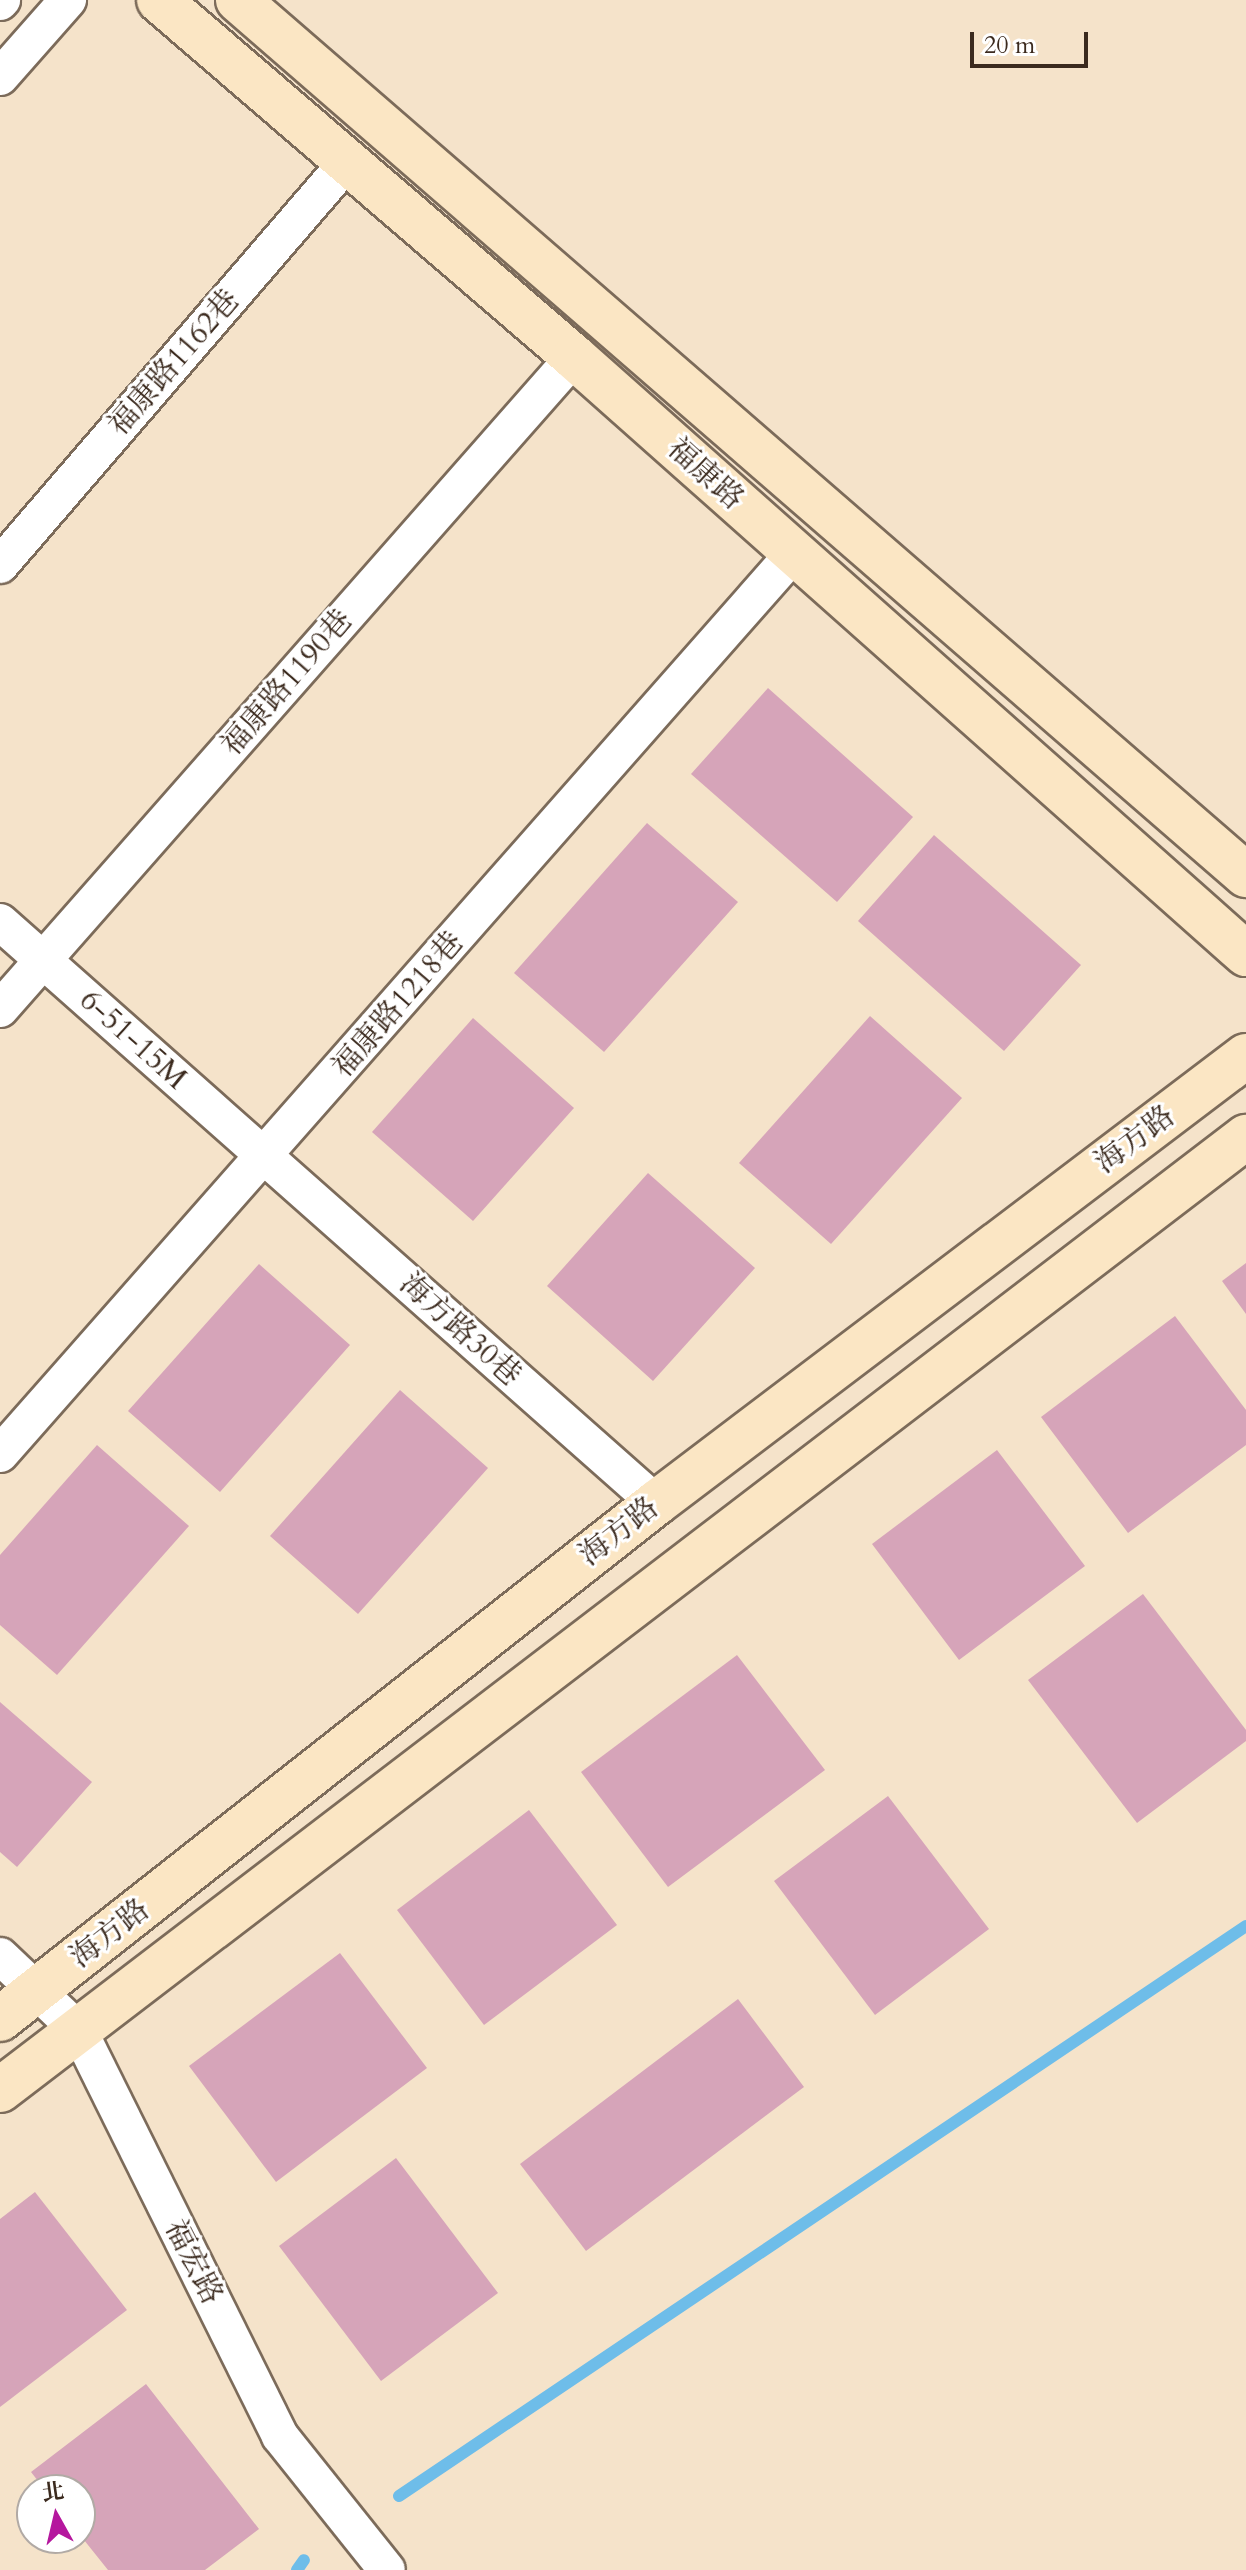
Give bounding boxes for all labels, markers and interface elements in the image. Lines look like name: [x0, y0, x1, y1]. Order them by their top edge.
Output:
scale bar: [974, 16, 1092, 66]
text: 20 m: [984, 29, 1035, 62]
street label: 福康路1162巷: [101, 283, 247, 443]
street label: 福康路: [660, 431, 750, 517]
street label: 福康路1190巷: [214, 603, 360, 763]
street label: 福康路1218巷: [325, 925, 471, 1085]
street label: 6-51-15M: [72, 983, 194, 1097]
street label: 海方路: [1088, 1099, 1182, 1181]
street label: 海方路30巷: [392, 1266, 528, 1394]
street label: 海方路: [572, 1490, 666, 1574]
street label: 海方路: [63, 1892, 157, 1976]
street label: 福宏路: [157, 2214, 229, 2310]
north arrow: [16, 2474, 96, 2554]
text: 北: [40, 2476, 66, 2509]

